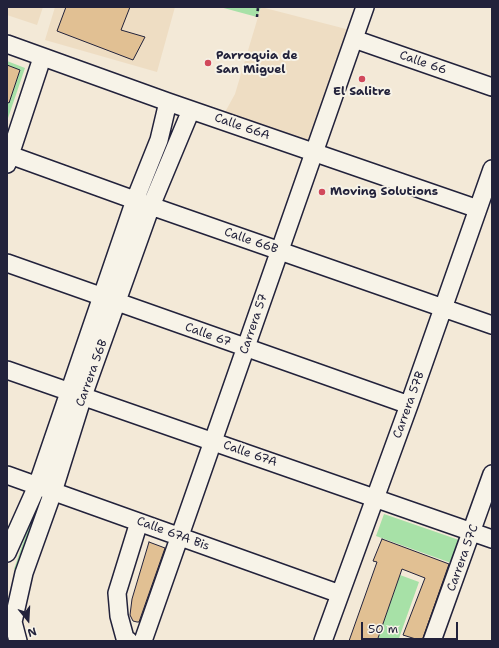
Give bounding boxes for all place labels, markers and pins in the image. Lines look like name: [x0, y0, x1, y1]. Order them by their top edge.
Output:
place label: Parroquia de San Miguel: [216, 49, 298, 77]
marker: Parroquia de San Miguel: [203, 58, 213, 68]
marker: El Salitre: [357, 74, 367, 84]
place label: El Salitre: [333, 85, 391, 99]
place label: Moving Solutions: [330, 185, 438, 199]
marker: Moving Solutions: [317, 187, 327, 197]

